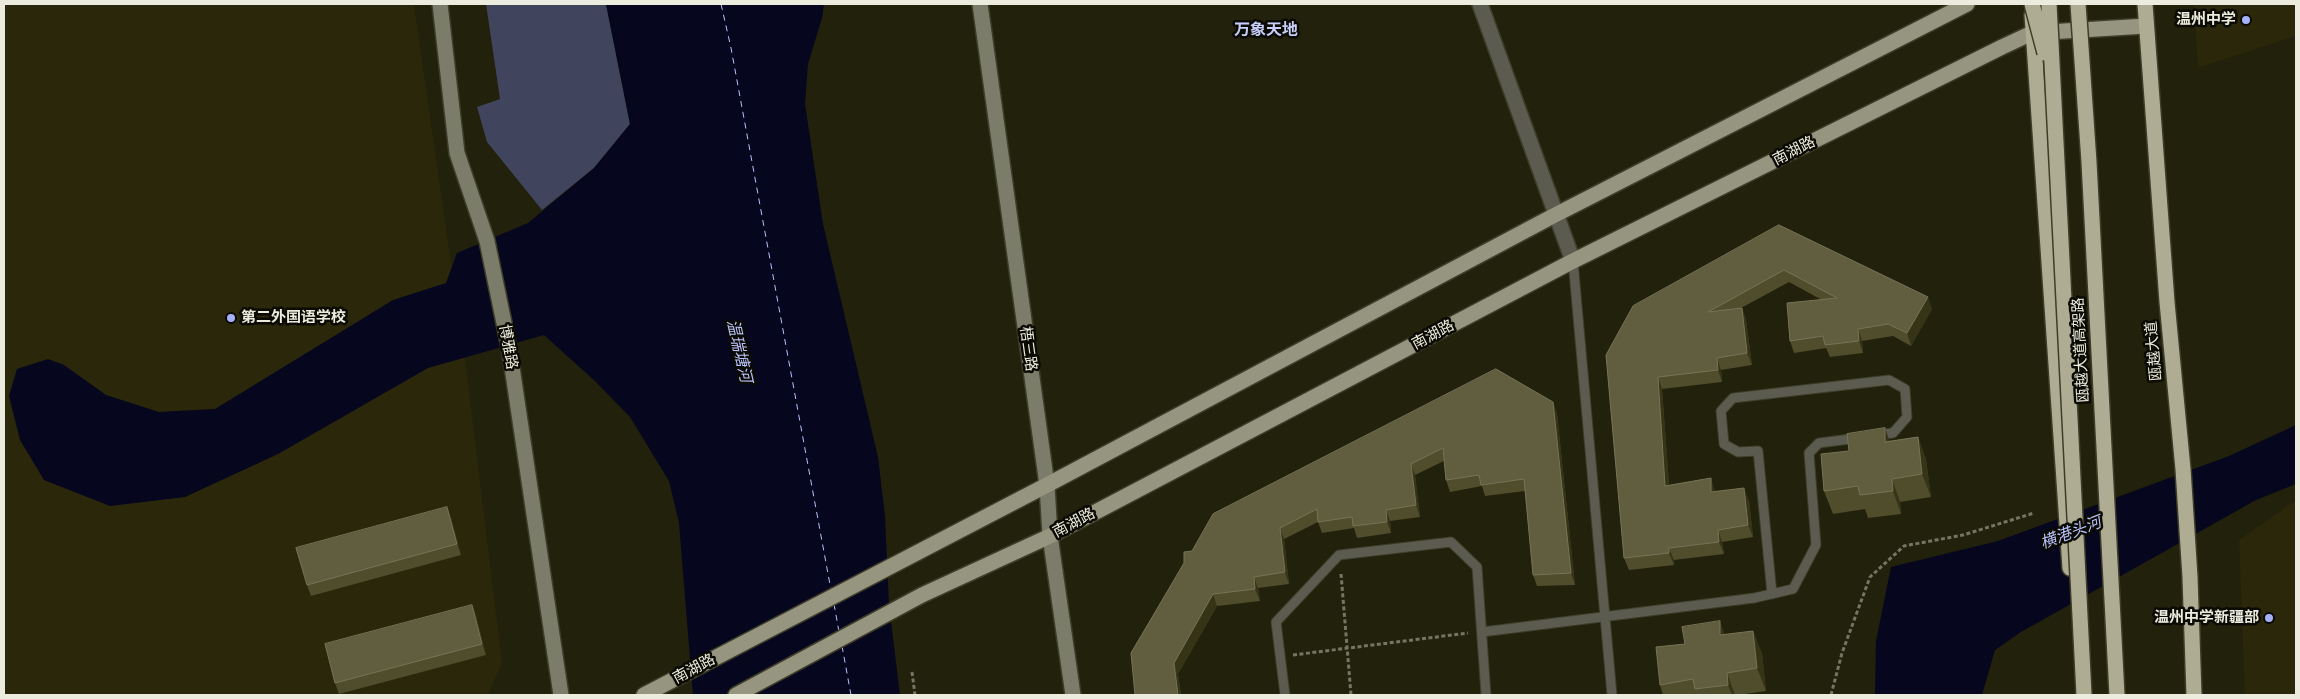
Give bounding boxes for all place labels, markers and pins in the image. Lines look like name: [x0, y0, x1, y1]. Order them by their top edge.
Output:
place label: 温州中学: [2176, 11, 2236, 29]
marker: 温州中学: [2240, 14, 2252, 26]
place label: 第二外国语学校: [241, 309, 346, 327]
marker: 第二外国语学校: [225, 312, 237, 324]
place label: 温州中学新疆部: [2154, 609, 2259, 627]
marker: 温州中学新疆部: [2263, 612, 2275, 624]

